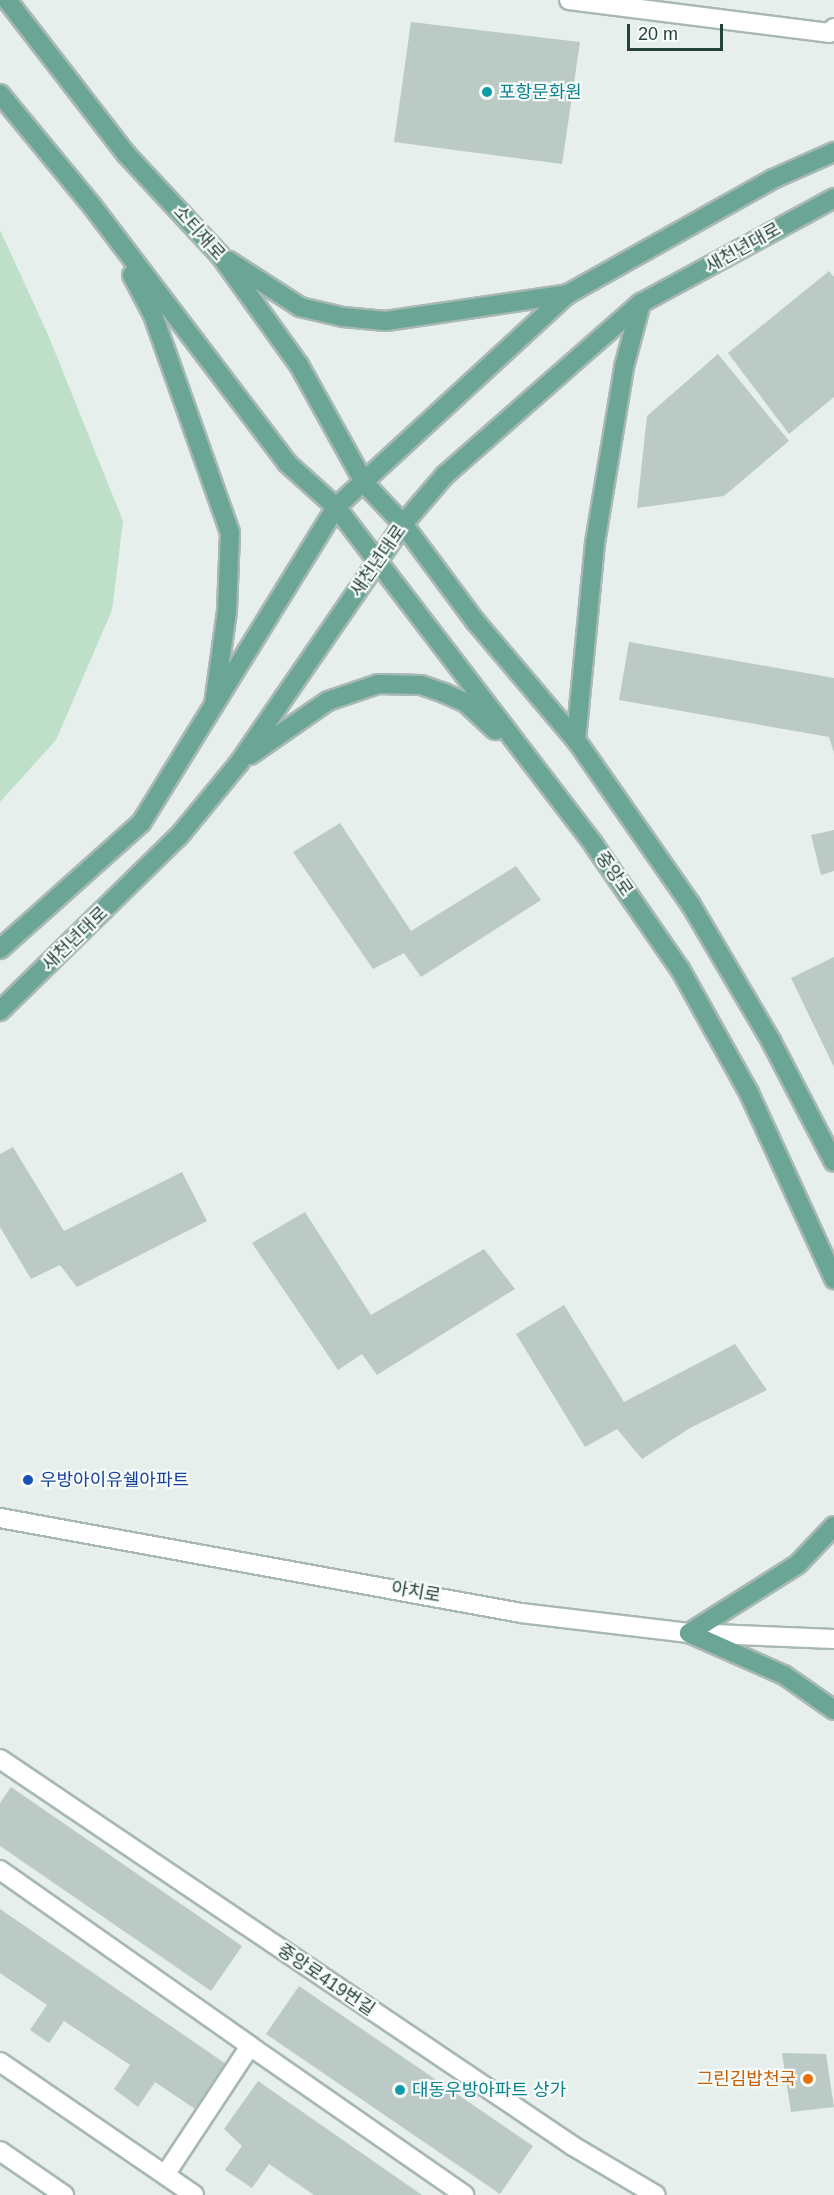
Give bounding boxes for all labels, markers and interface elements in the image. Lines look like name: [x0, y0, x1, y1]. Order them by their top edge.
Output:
scale bar: [630, 12, 726, 50]
text: 20 m: [638, 24, 678, 44]
place label: 포항문화원: [499, 81, 582, 103]
marker: 포항문화원: [480, 85, 494, 99]
street label: 소티재로: [169, 201, 229, 265]
street label: 새천년대로: [702, 218, 784, 278]
street label: 새천년대로: [345, 521, 411, 601]
street label: 중앙로: [591, 847, 637, 901]
street label: 새천년대로: [38, 902, 112, 976]
place label: 우방아이유쉘아파트: [40, 1469, 189, 1491]
marker: 우방아이유쉘아파트: [21, 1473, 35, 1487]
street label: 아치로: [390, 1577, 442, 1607]
street label: 중앙로419번길: [273, 1939, 379, 2021]
place label: 그린김밥천국: [697, 2068, 796, 2090]
marker: 그린김밥천국: [801, 2072, 815, 2086]
place label: 대동우방아파트 상가: [412, 2079, 566, 2101]
marker: 대동우방아파트 상가: [393, 2083, 407, 2097]

